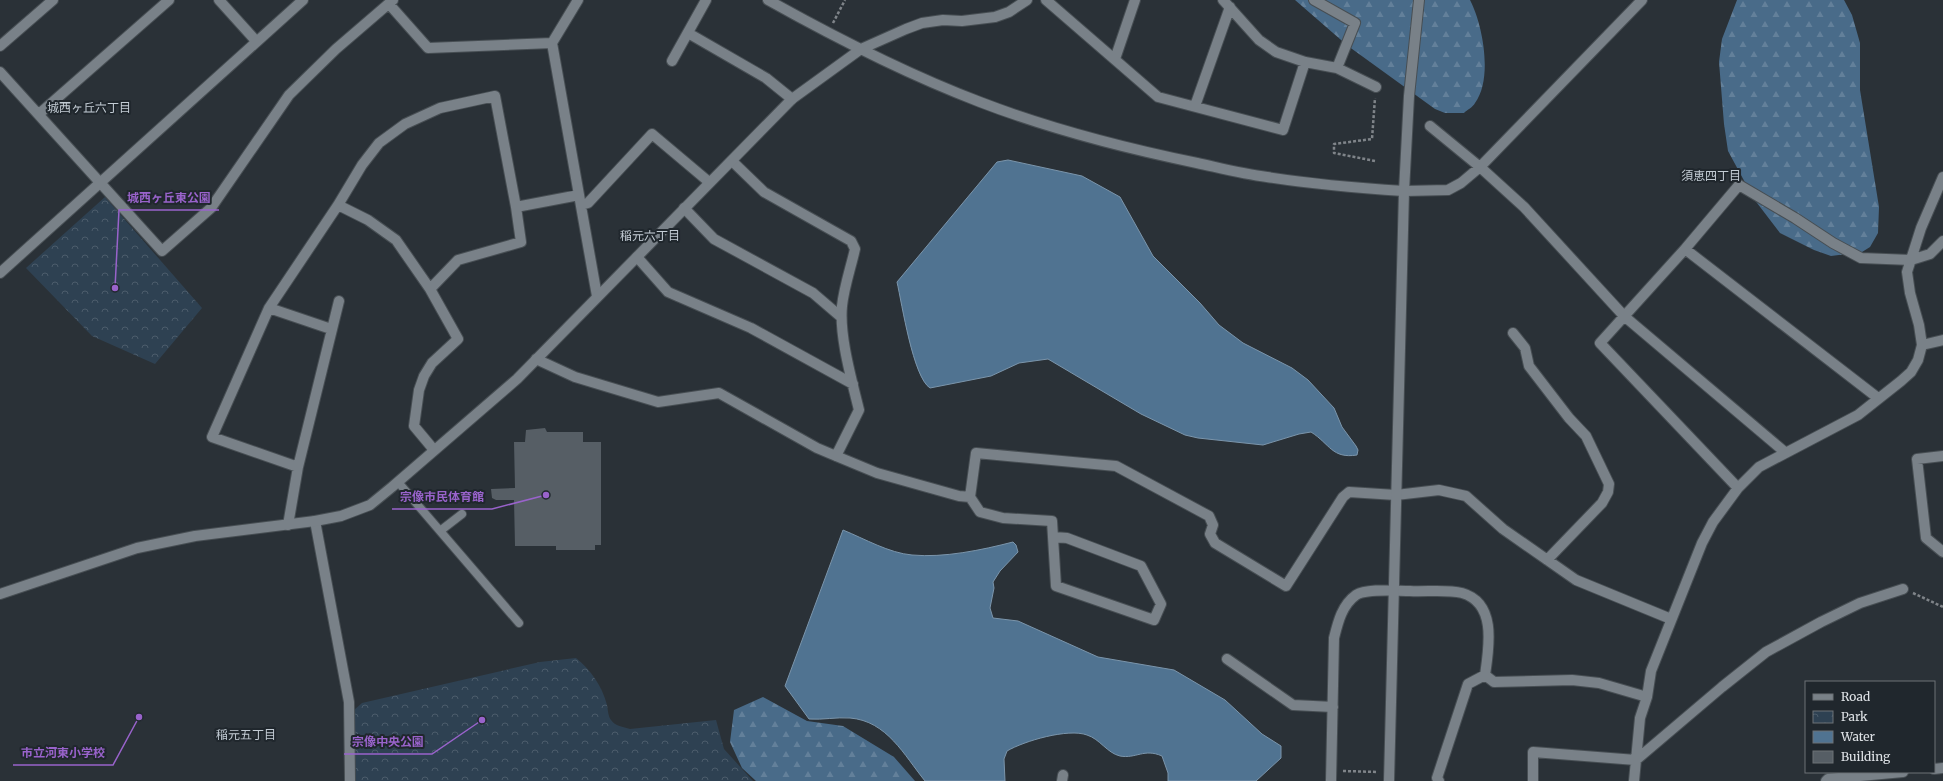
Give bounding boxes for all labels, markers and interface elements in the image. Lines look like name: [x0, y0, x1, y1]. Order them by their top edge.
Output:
district label: 城西ヶ丘六丁目: [47, 100, 131, 115]
district label: 須恵四丁目: [1681, 168, 1741, 183]
callout: 城西ヶ丘東公園: [119, 186, 219, 210]
text: 城西ヶ丘東公園: [127, 190, 211, 205]
district label: 稲元六丁目: [620, 228, 680, 243]
callout: 宗像市民体育館: [392, 485, 492, 509]
text: 宗像市民体育館: [400, 489, 484, 504]
legend: [1805, 681, 1935, 773]
text: Road: [1841, 689, 1870, 704]
text: Park: [1841, 709, 1868, 724]
district label: 稲元五丁目: [216, 727, 276, 742]
text: Water: [1840, 729, 1876, 744]
callout: 宗像中央公園: [344, 730, 432, 754]
text: 宗像中央公園: [352, 734, 424, 749]
callout: 市立河東小学校: [13, 741, 113, 765]
text: 市立河東小学校: [21, 745, 105, 760]
text: Building: [1841, 749, 1891, 764]

